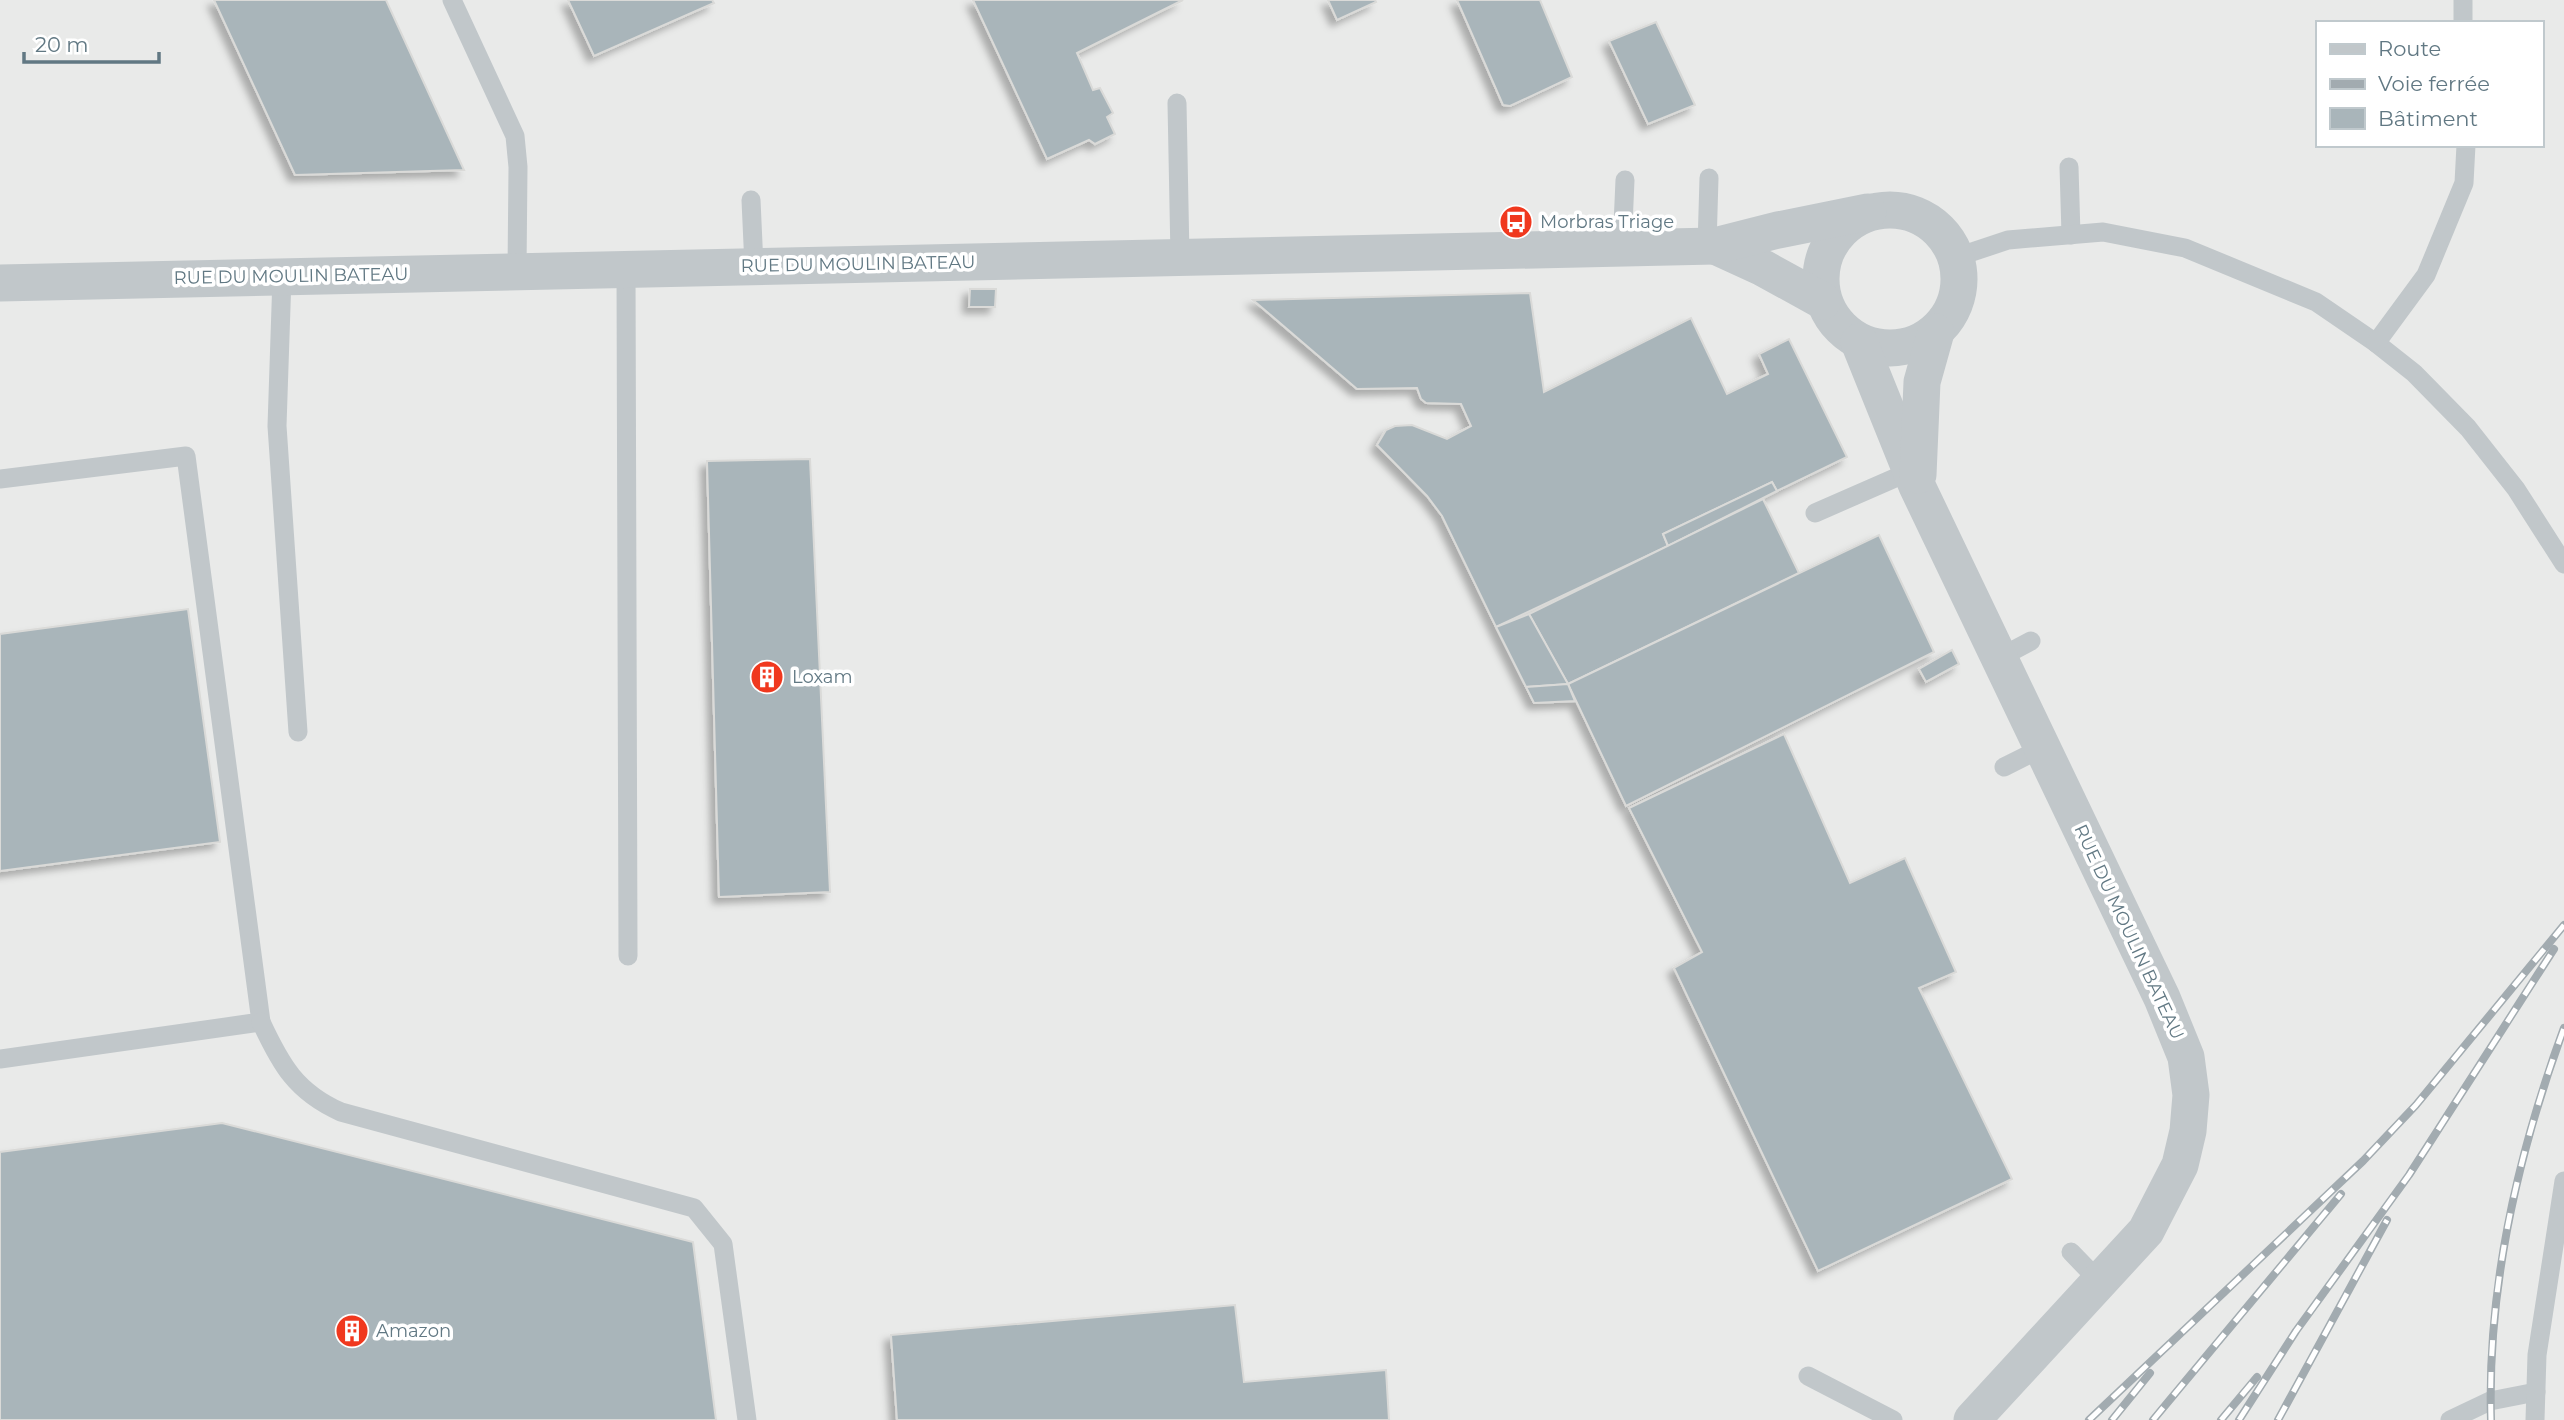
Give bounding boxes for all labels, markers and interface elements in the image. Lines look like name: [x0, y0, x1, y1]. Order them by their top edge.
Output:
scale bar: [24, 21, 159, 65]
legend: [2316, 21, 2543, 147]
text: 20 m: [35, 32, 89, 57]
text: Route: [2378, 36, 2441, 61]
text: Voie ferrée: [2378, 71, 2490, 96]
text: Bâtiment: [2378, 106, 2478, 131]
bus stop icon: Morbras Triage: [1497, 203, 1535, 241]
place label: Morbras Triage: [1540, 211, 1674, 233]
street label: RUE DU MOULIN BATEAU: [740, 251, 976, 277]
street label: RUE DU MOULIN BATEAU: [173, 263, 409, 289]
building icon: Loxam: [748, 658, 786, 696]
place label: Loxam: [792, 666, 853, 688]
street label: RUE DU MOULIN BATEAU: [2069, 821, 2189, 1043]
building icon: Amazon: [333, 1312, 371, 1350]
place label: Amazon: [376, 1320, 451, 1342]

